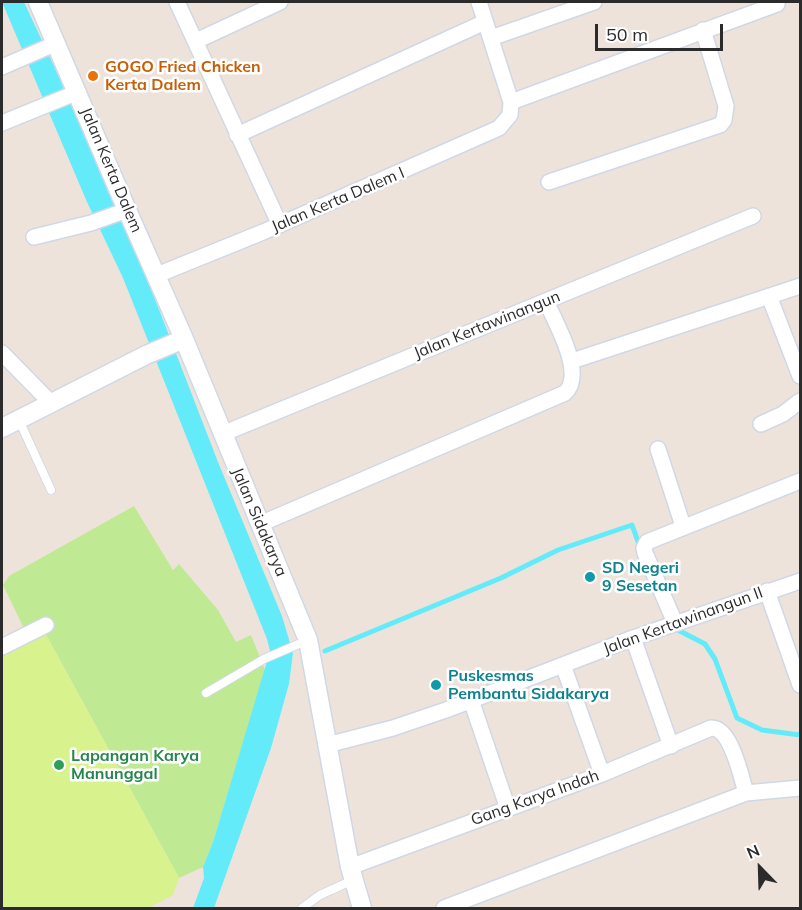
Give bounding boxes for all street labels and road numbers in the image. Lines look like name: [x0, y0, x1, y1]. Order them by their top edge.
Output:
street label: Jalan Kerta Dalem: [76, 104, 146, 236]
street label: Jalan Kerta Dalem I: [269, 163, 407, 237]
street label: Jalan Kertawinangun: [411, 287, 563, 363]
street label: Jalan Sidakarya: [227, 464, 291, 580]
street label: Jalan Kertawinangun II: [600, 583, 766, 659]
street label: Gang Karya Indah: [468, 766, 602, 830]

